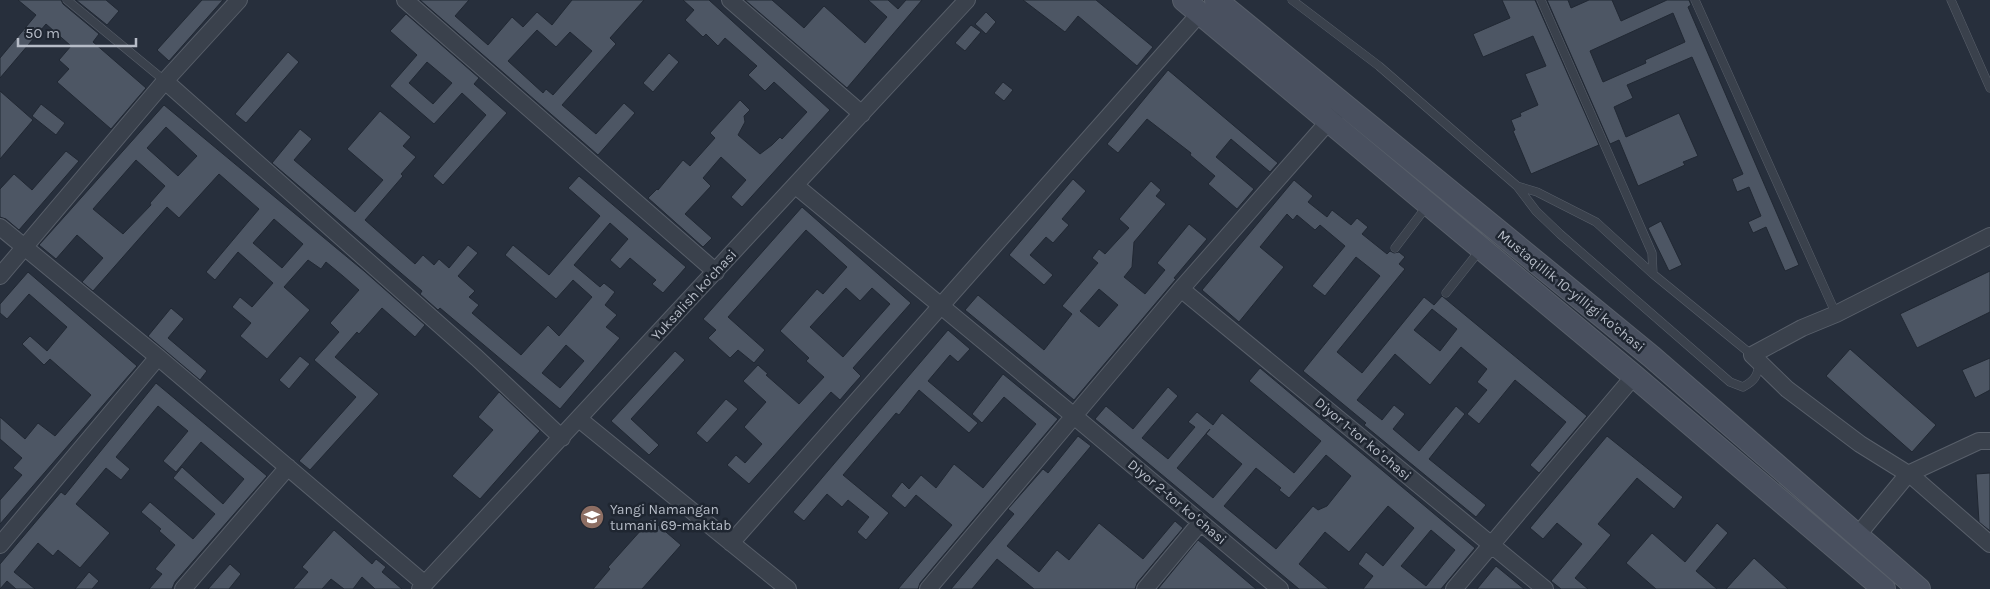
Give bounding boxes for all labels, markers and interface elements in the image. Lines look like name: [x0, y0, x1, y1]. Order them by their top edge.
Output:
scale bar: [18, 15, 135, 47]
text: 50 m: [25, 24, 60, 42]
street label: Mustaqillik 10-yilligi ko'chasi: [1494, 226, 1648, 356]
street label: Yuksalish ko'chasi: [648, 246, 740, 344]
street label: Diyor 1-tor koʻchasi: [1311, 394, 1415, 484]
street label: Diyor 2-tor koʻchasi: [1124, 456, 1230, 548]
place label: Yangi Namangan tumani 69-maktab: [610, 501, 731, 534]
school or university icon: Yangi Namangan tumani 69-maktab: [579, 504, 605, 530]

